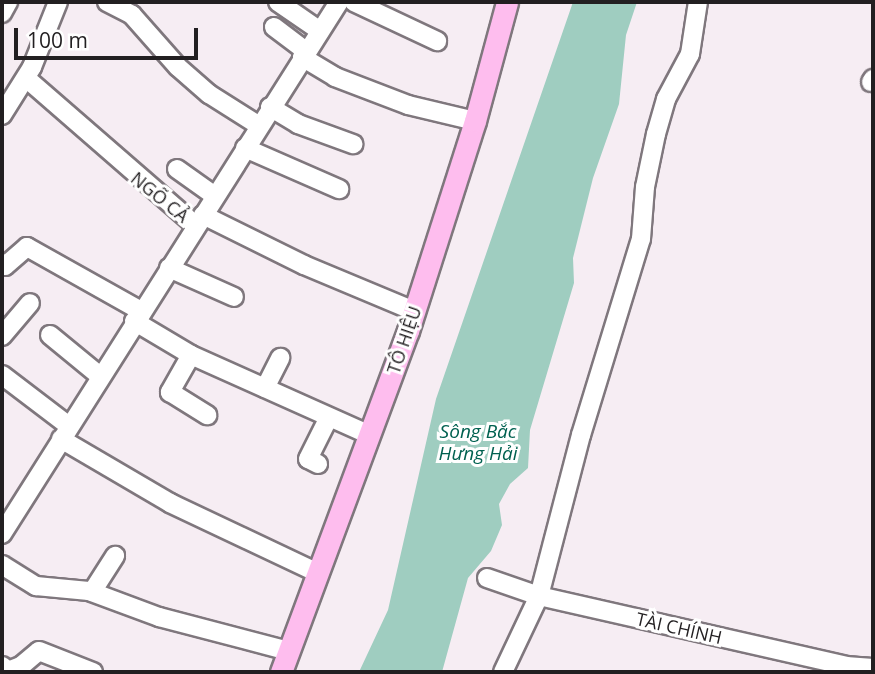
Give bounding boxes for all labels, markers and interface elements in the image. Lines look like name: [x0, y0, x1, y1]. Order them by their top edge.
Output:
scale bar: [18, 14, 201, 58]
text: 100 m: [27, 26, 88, 54]
street label: NGÕ CẢ: [127, 167, 193, 227]
street label: TÔ HIỆU: [382, 303, 426, 377]
water label: Sông Bắc Hưng Hải: [438, 421, 518, 465]
street label: TÀI CHÍNH: [634, 608, 724, 648]

